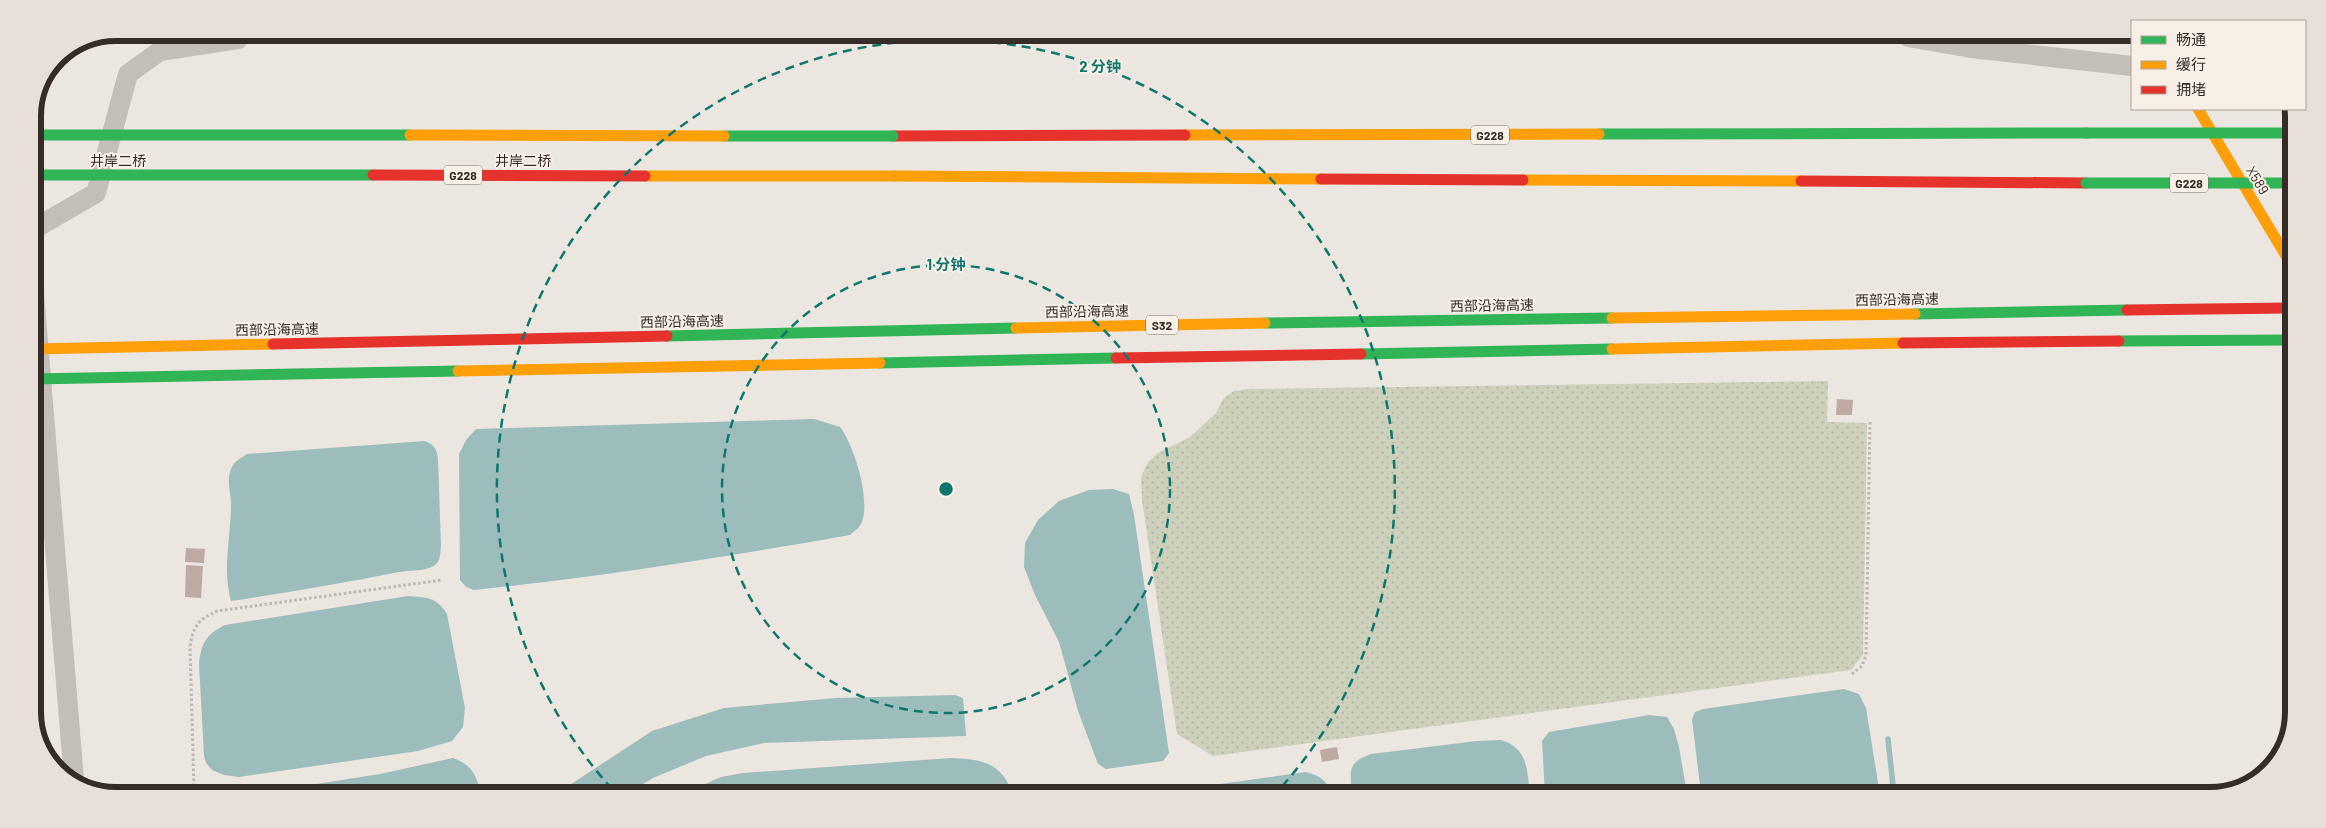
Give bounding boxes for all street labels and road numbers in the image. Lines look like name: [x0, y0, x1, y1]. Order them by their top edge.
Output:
road number: G228: [1471, 126, 1509, 144]
street label: 井岸二桥: [90, 152, 146, 169]
street label: 井岸二桥: [495, 152, 551, 169]
street label: X589: [2243, 163, 2273, 197]
road number: G228: [444, 166, 482, 184]
road number: G228: [2170, 174, 2208, 192]
street label: 西部沿海高速: [1855, 290, 1939, 308]
street label: 西部沿海高速: [1450, 296, 1534, 314]
street label: 西部沿海高速: [1045, 302, 1129, 320]
street label: 西部沿海高速: [640, 312, 724, 330]
road number: S32: [1146, 316, 1178, 334]
street label: 西部沿海高速: [235, 320, 319, 338]

